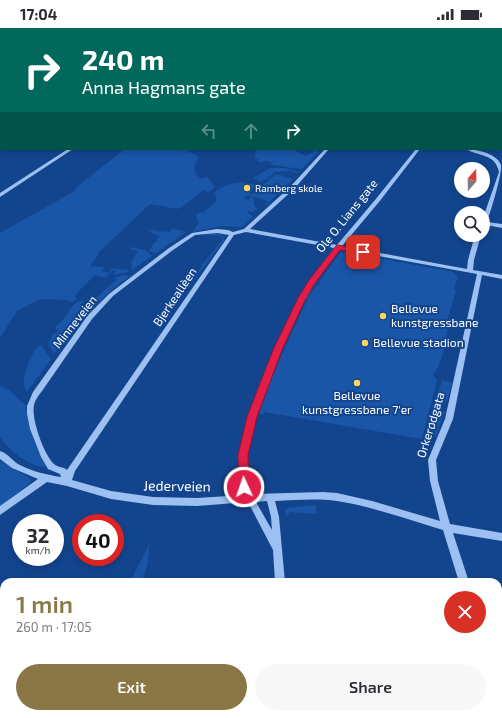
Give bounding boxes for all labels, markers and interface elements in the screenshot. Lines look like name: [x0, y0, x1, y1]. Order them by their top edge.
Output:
text: 17:04: [20, 5, 57, 23]
text: 240 m: [82, 42, 165, 76]
icon: right: [16, 44, 68, 96]
text: Anna Hagmans gate: [82, 76, 246, 98]
icon: left: [198, 120, 220, 142]
icon: ahead: [240, 120, 262, 142]
icon: right: [282, 120, 304, 142]
north arrow: [454, 162, 490, 198]
map controls: [454, 162, 490, 242]
street label: Ole O. Lians gate: [313, 176, 380, 255]
place label: Ramberg skole: [255, 182, 322, 194]
marker: Ramberg skole: [242, 183, 252, 193]
button: search: [454, 206, 490, 242]
pin: [346, 235, 380, 269]
icon: arrive: [352, 241, 374, 263]
street label: Bjerkeallèen: [149, 264, 200, 329]
street label: Minneveien: [49, 292, 99, 351]
place label: Bellevue kunstgressbane: [391, 301, 478, 329]
marker: Bellevue kunstgressbane: [378, 311, 388, 321]
place label: Bellevue stadion: [373, 335, 464, 349]
marker: Bellevue stadion: [360, 338, 370, 348]
marker: Bellevue kunstgressbane 7'er: [352, 378, 362, 388]
place label: Bellevue kunstgressbane 7'er: [302, 388, 412, 416]
street label: Orkerødgata: [413, 390, 447, 459]
position arrow: [223, 466, 265, 508]
street label: Jederveien: [143, 476, 211, 495]
speed limit sign: 40: [72, 514, 124, 566]
text: 32: [27, 523, 49, 547]
text: km/h: [26, 544, 50, 556]
text: 1 min: [16, 589, 73, 618]
button: close: [444, 591, 486, 633]
text: 260 m · 17:05: [16, 619, 91, 635]
button: Exit: [16, 664, 247, 710]
button: Share: [255, 664, 486, 710]

